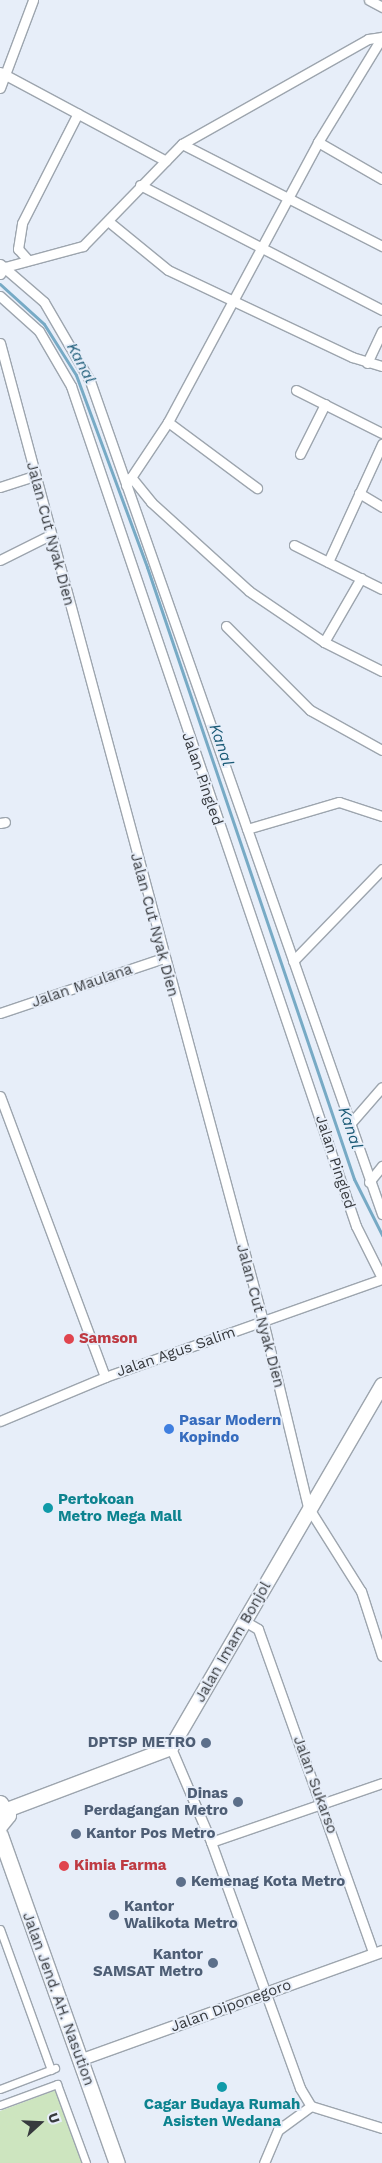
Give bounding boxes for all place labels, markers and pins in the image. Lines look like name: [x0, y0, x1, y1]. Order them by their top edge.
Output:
place label: Samson: [79, 1330, 138, 1348]
marker: Samson: [63, 1333, 75, 1345]
place label: Pasar Modern Kopindo: [179, 1411, 282, 1446]
marker: Pasar Modern Kopindo: [163, 1423, 175, 1435]
place label: Pertokoan Metro Mega Mall: [58, 1490, 182, 1525]
marker: Pertokoan Metro Mega Mall: [42, 1502, 54, 1514]
place label: DPTSP METRO: [88, 1734, 196, 1752]
marker: DPTSP METRO: [200, 1737, 212, 1749]
place label: Dinas Perdagangan Metro: [84, 1784, 228, 1819]
marker: Dinas Perdagangan Metro: [232, 1796, 244, 1808]
place label: Kantor Pos Metro: [86, 1825, 216, 1843]
marker: Kantor Pos Metro: [70, 1828, 82, 1840]
place label: Kimia Farma: [74, 1857, 167, 1875]
marker: Kimia Farma: [58, 1860, 70, 1872]
place label: Kemenag Kota Metro: [191, 1873, 345, 1891]
marker: Kemenag Kota Metro: [175, 1876, 187, 1888]
place label: Kantor Walikota Metro: [124, 1897, 238, 1932]
marker: Kantor Walikota Metro: [108, 1909, 120, 1921]
place label: Kantor SAMSAT Metro: [93, 1945, 203, 1980]
marker: Kantor SAMSAT Metro: [207, 1957, 219, 1969]
marker: Cagar Budaya Rumah Asisten Wedana: [216, 2081, 228, 2093]
place label: Cagar Budaya Rumah Asisten Wedana: [144, 2095, 300, 2130]

